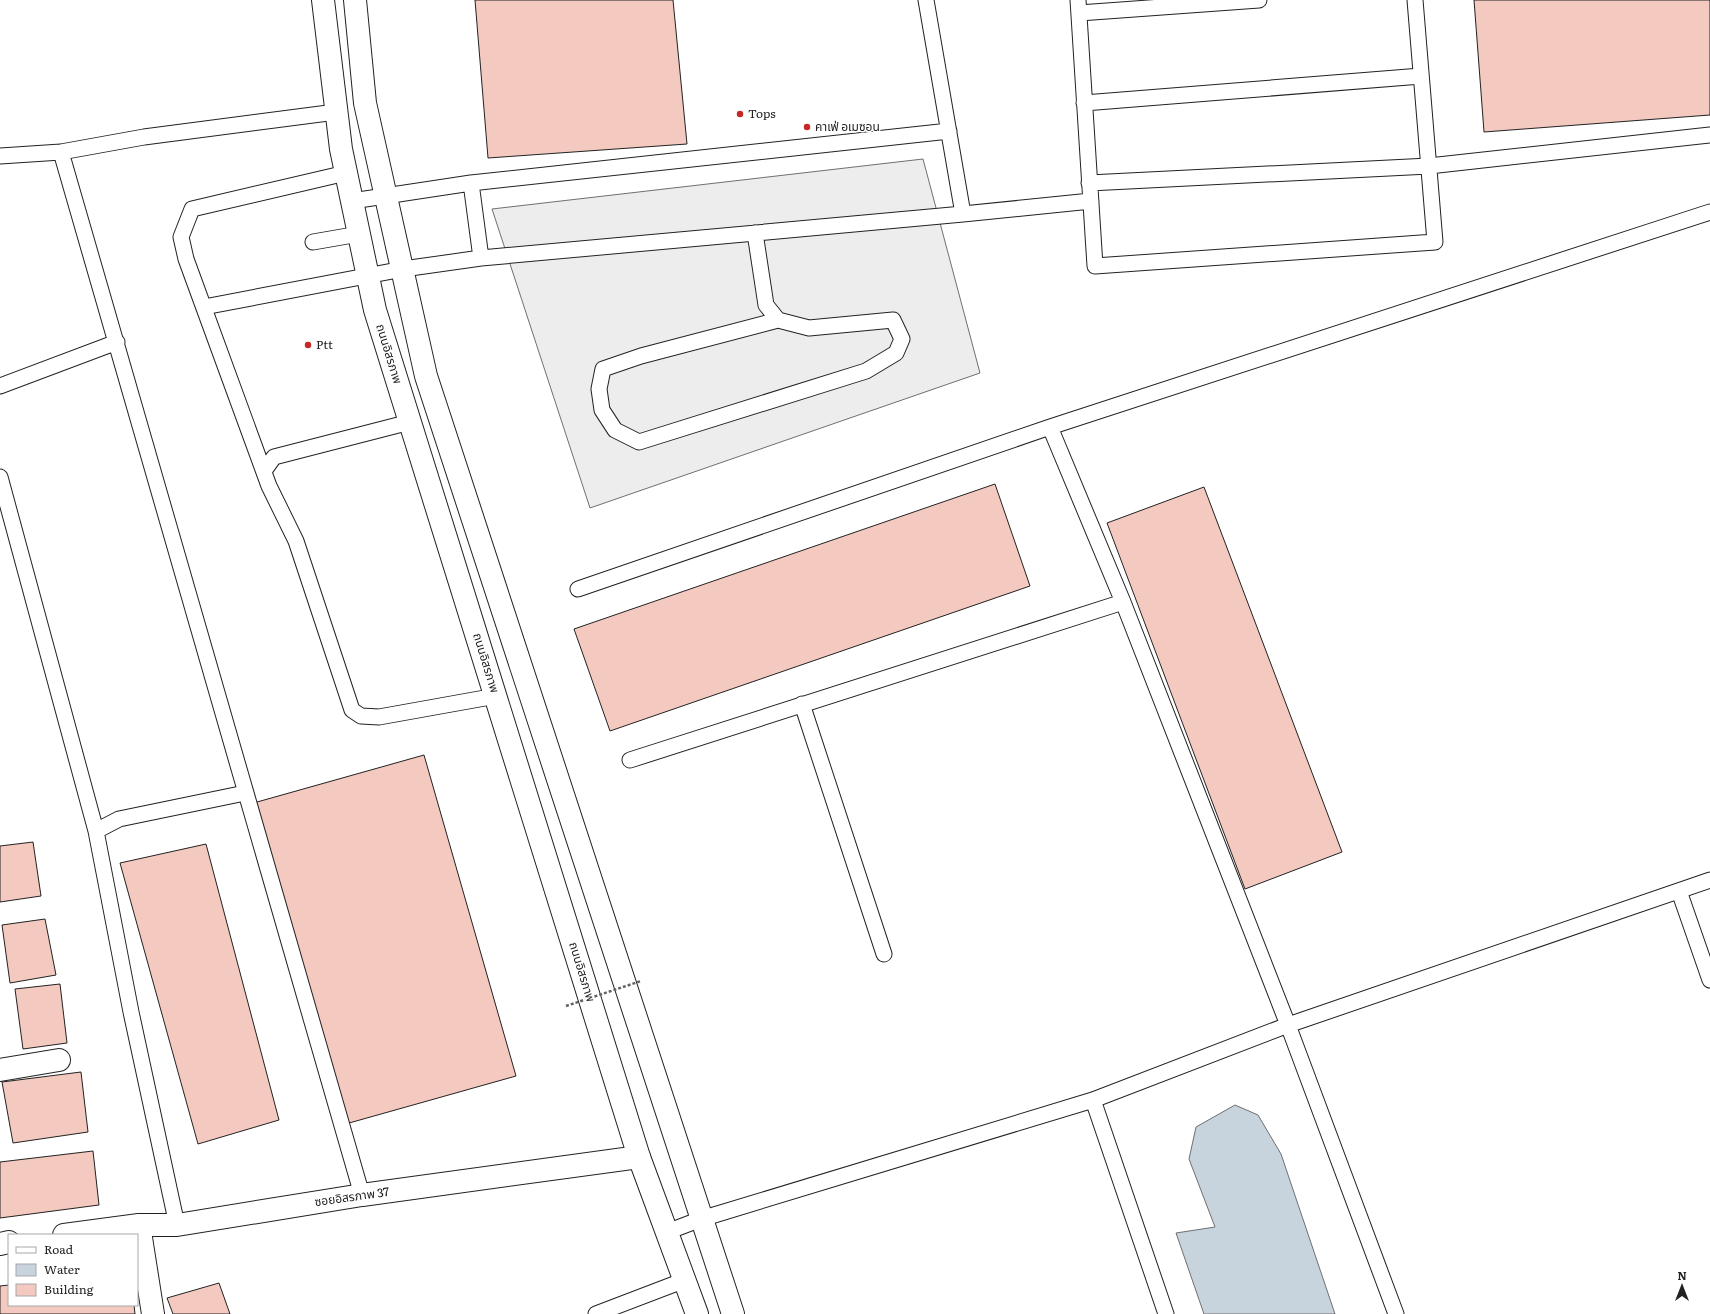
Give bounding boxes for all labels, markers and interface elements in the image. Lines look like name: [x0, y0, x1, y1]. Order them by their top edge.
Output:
place label: Tops: [748, 104, 776, 122]
marker: Tops: [735, 109, 745, 119]
place label: คาเฟ่ อเมซอน: [815, 117, 880, 135]
marker: คาเฟ่ อเมซอน: [802, 122, 812, 132]
street label: ถนนอิสรภาพ: [372, 321, 408, 386]
place label: Ptt: [316, 335, 333, 353]
marker: Ptt: [303, 340, 313, 350]
street label: ถนนอิสรภาพ: [469, 630, 505, 695]
street label: ถนนอิสรภาพ: [565, 939, 601, 1004]
street label: ซอยอิสรภาพ 37: [313, 1182, 390, 1210]
legend: [8, 1234, 138, 1306]
text: Road: [44, 1240, 74, 1258]
text: Water: [44, 1260, 80, 1278]
north arrow: [1662, 1266, 1702, 1306]
text: N: [1677, 1267, 1687, 1283]
text: Building: [44, 1280, 94, 1298]

